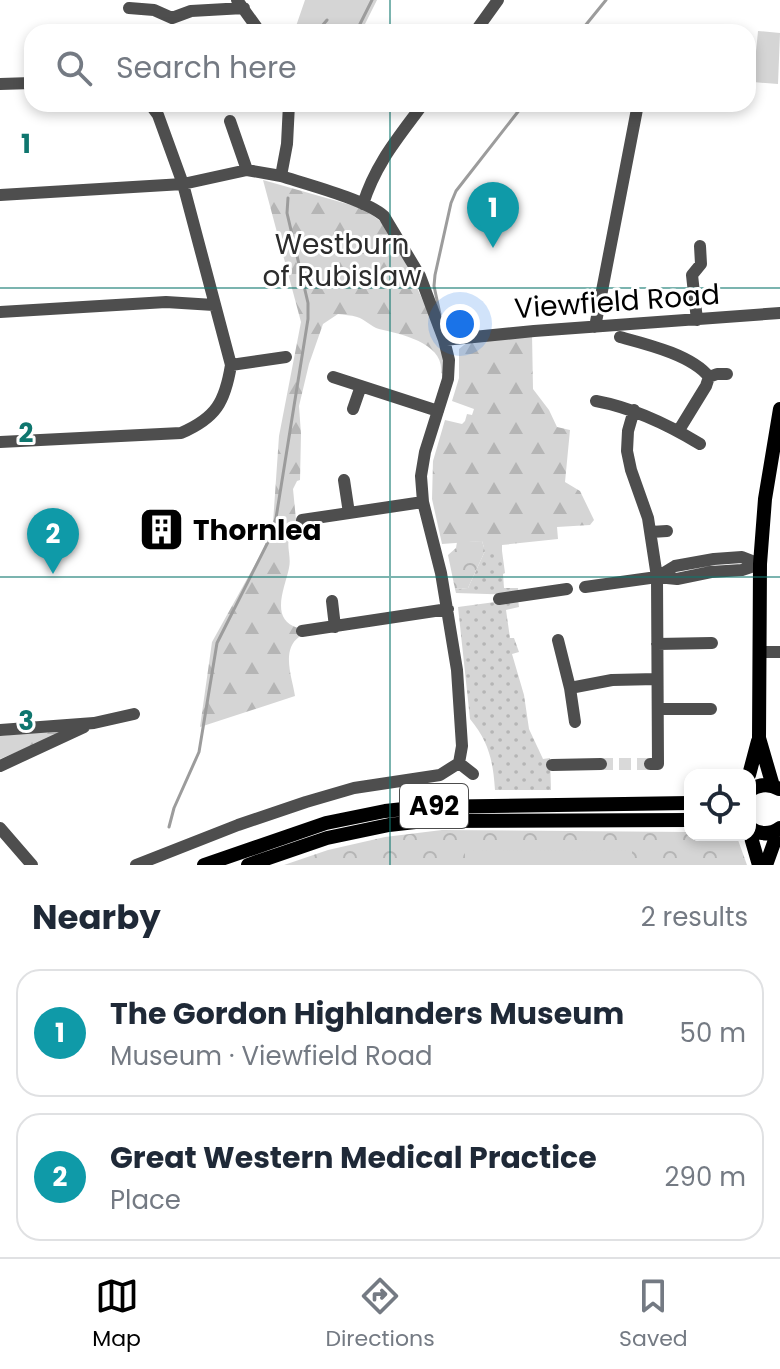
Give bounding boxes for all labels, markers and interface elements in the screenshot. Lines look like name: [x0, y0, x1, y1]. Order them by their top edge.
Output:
search box: [24, 24, 756, 112]
icon: search: [52, 46, 96, 90]
text: Search here: [116, 46, 297, 89]
text: 1: [21, 126, 31, 162]
pin: 1: [467, 182, 519, 248]
park label: Westburn of Rubislaw: [263, 225, 421, 296]
street label: Viewfield Road: [513, 275, 721, 328]
your location: [440, 304, 480, 344]
text: 2: [19, 415, 34, 451]
building icon: Thornlea: [138, 506, 186, 554]
pin: 2: [27, 508, 79, 574]
place label: Thornlea: [193, 511, 322, 550]
text: 3: [18, 703, 34, 739]
map controls: [684, 769, 756, 841]
button: locate: [684, 769, 756, 841]
road number: A92: [400, 784, 468, 828]
text: Nearby: [32, 893, 161, 941]
text: 2 results: [641, 899, 748, 935]
text: The Gordon Highlanders Museum: [110, 992, 624, 1035]
text: 1: [55, 1015, 65, 1051]
text: 50 m: [680, 1015, 746, 1051]
text: Museum · Viewfield Road: [110, 1038, 433, 1074]
text: Great Western Medical Practice: [110, 1136, 597, 1179]
text: 2: [53, 1159, 67, 1195]
text: 290 m: [665, 1159, 746, 1195]
text: Place: [110, 1182, 181, 1218]
tab: Map: [92, 1274, 141, 1355]
tab: Directions: [325, 1274, 435, 1355]
tab: Saved: [619, 1274, 688, 1355]

